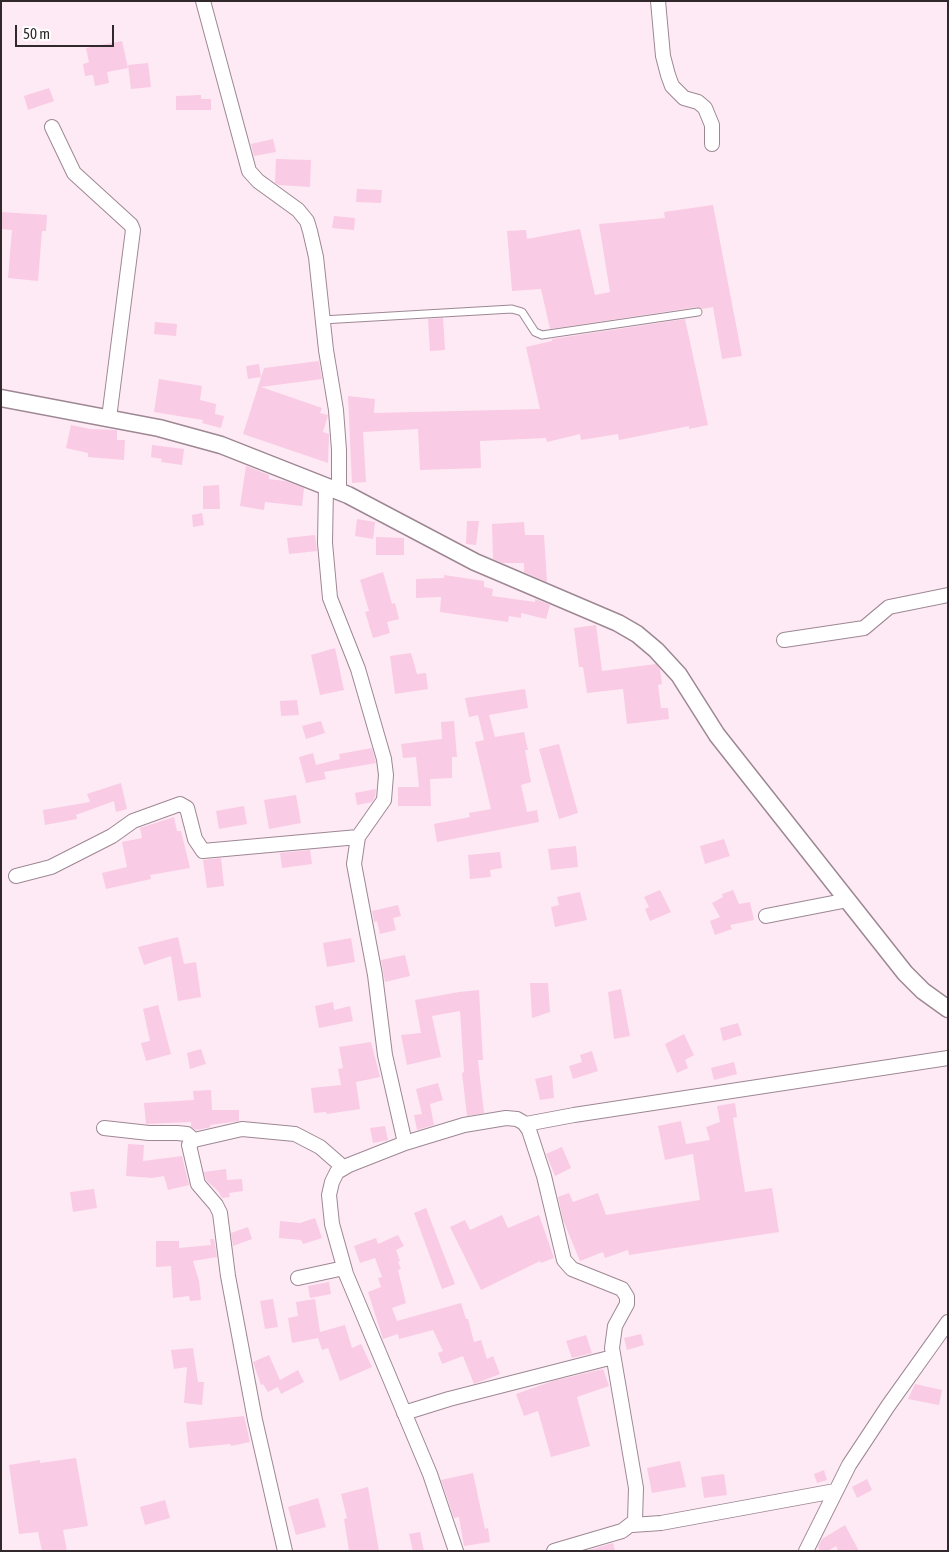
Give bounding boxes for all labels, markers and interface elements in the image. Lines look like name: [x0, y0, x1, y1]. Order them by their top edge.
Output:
scale bar: [18, 15, 116, 47]
text: 50 m: [23, 25, 50, 42]

